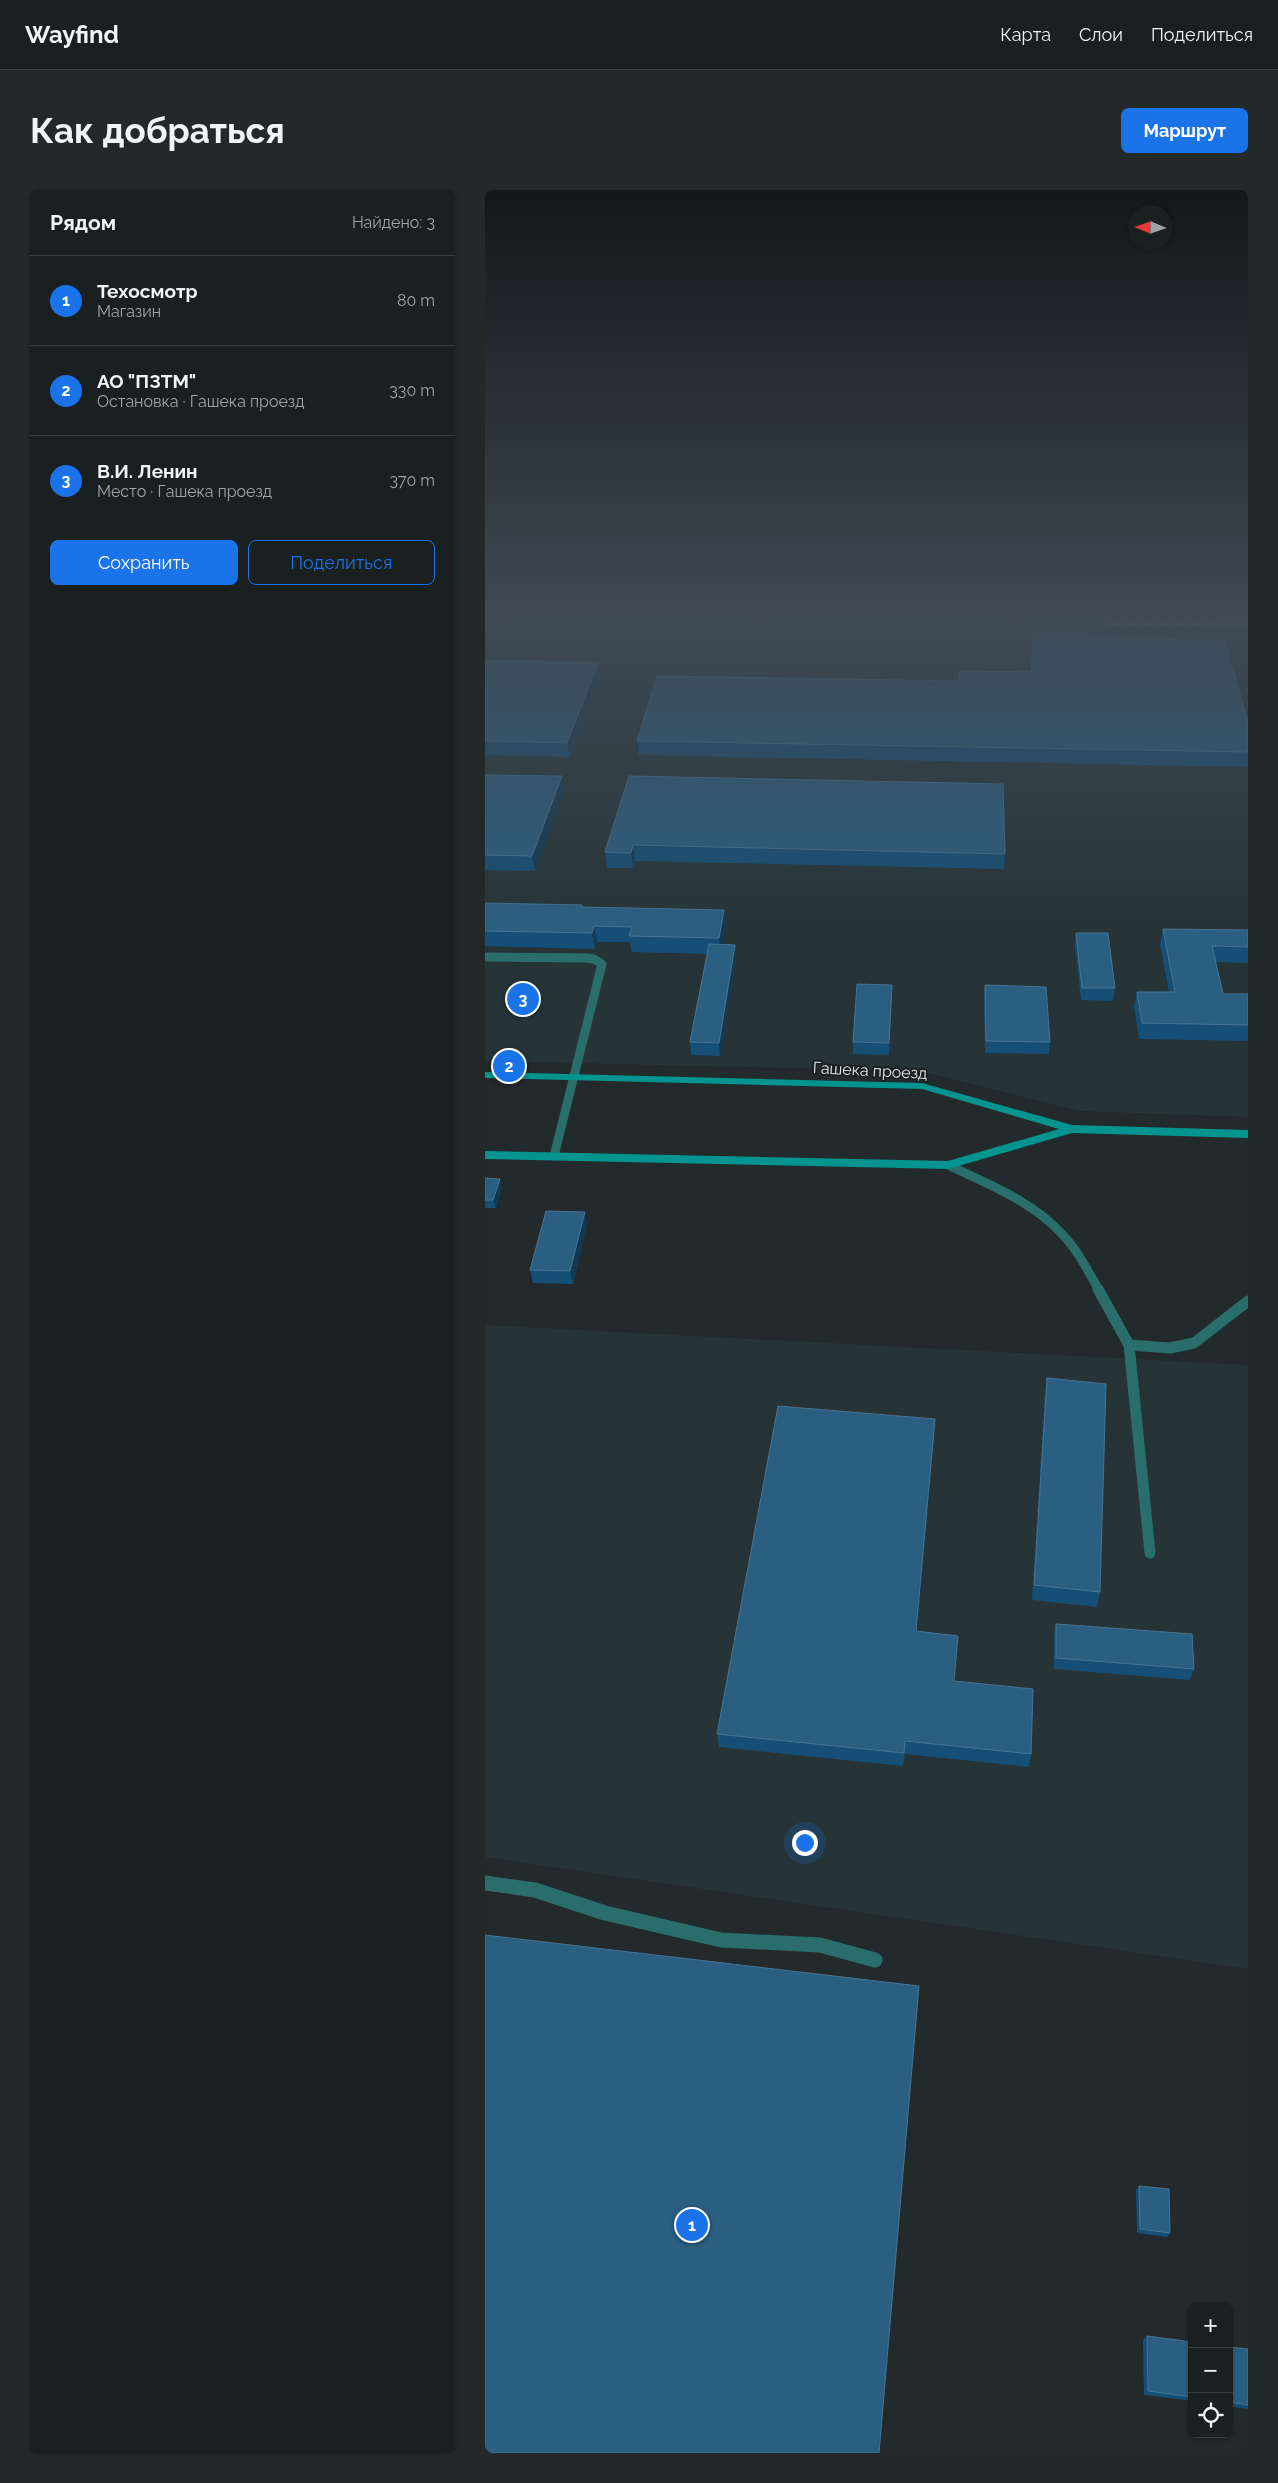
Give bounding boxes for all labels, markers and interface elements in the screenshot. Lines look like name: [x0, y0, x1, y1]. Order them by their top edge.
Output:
text: Wayfind: [25, 20, 119, 49]
text: Карта: [1000, 24, 1051, 45]
text: Слои: [1079, 24, 1123, 45]
text: Поделиться: [1151, 24, 1253, 45]
button: Маршрут: [1121, 108, 1248, 153]
text: Как добраться: [30, 110, 285, 151]
north arrow: [1128, 205, 1173, 250]
text: Рядом: [50, 210, 116, 235]
text: Найдено: 3: [352, 213, 435, 232]
text: Техосмотр: [97, 280, 197, 302]
text: 1: [62, 291, 70, 310]
text: 80 m: [397, 291, 435, 310]
text: Магазин: [97, 302, 161, 321]
text: АО "ПЗТМ": [97, 370, 196, 392]
text: 2: [61, 381, 71, 400]
text: 330 m: [389, 381, 435, 400]
text: Остановка · Гашека проезд: [97, 392, 304, 411]
text: В.И. Ленин: [97, 460, 198, 482]
text: 3: [62, 471, 70, 490]
text: 370 m: [389, 471, 435, 490]
text: Место · Гашека проезд: [97, 482, 272, 501]
button: Сохранить: [50, 540, 238, 585]
button: Поделиться: [248, 540, 435, 585]
pin: 3: [507, 980, 539, 1018]
pin: 2: [493, 1047, 525, 1085]
street label: Гашека проезд: [812, 1058, 928, 1083]
your location: [792, 1830, 818, 1856]
pin: 1: [676, 2206, 708, 2244]
map controls: [1188, 2303, 1233, 2438]
button: +: [1188, 2303, 1233, 2348]
button: −: [1188, 2348, 1233, 2393]
button: locate: [1188, 2393, 1233, 2438]

